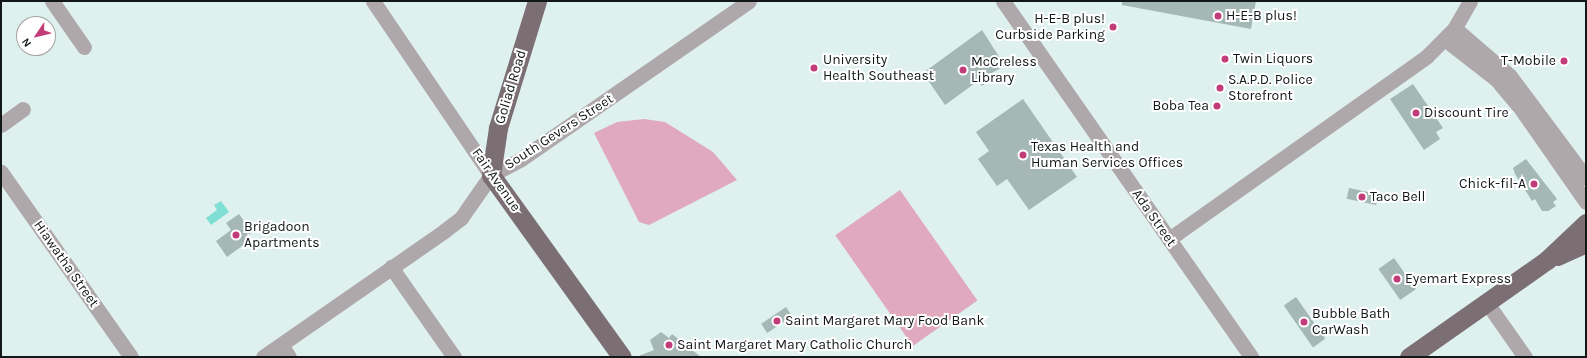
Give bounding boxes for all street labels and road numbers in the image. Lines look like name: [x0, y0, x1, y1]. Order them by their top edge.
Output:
street label: Goliad Road: [492, 48, 530, 126]
street label: South Gevers Street: [501, 91, 617, 173]
street label: Fair Avenue: [468, 145, 524, 215]
street label: Ada Street: [1128, 186, 1180, 250]
street label: Hiawatha Street: [30, 217, 102, 311]

